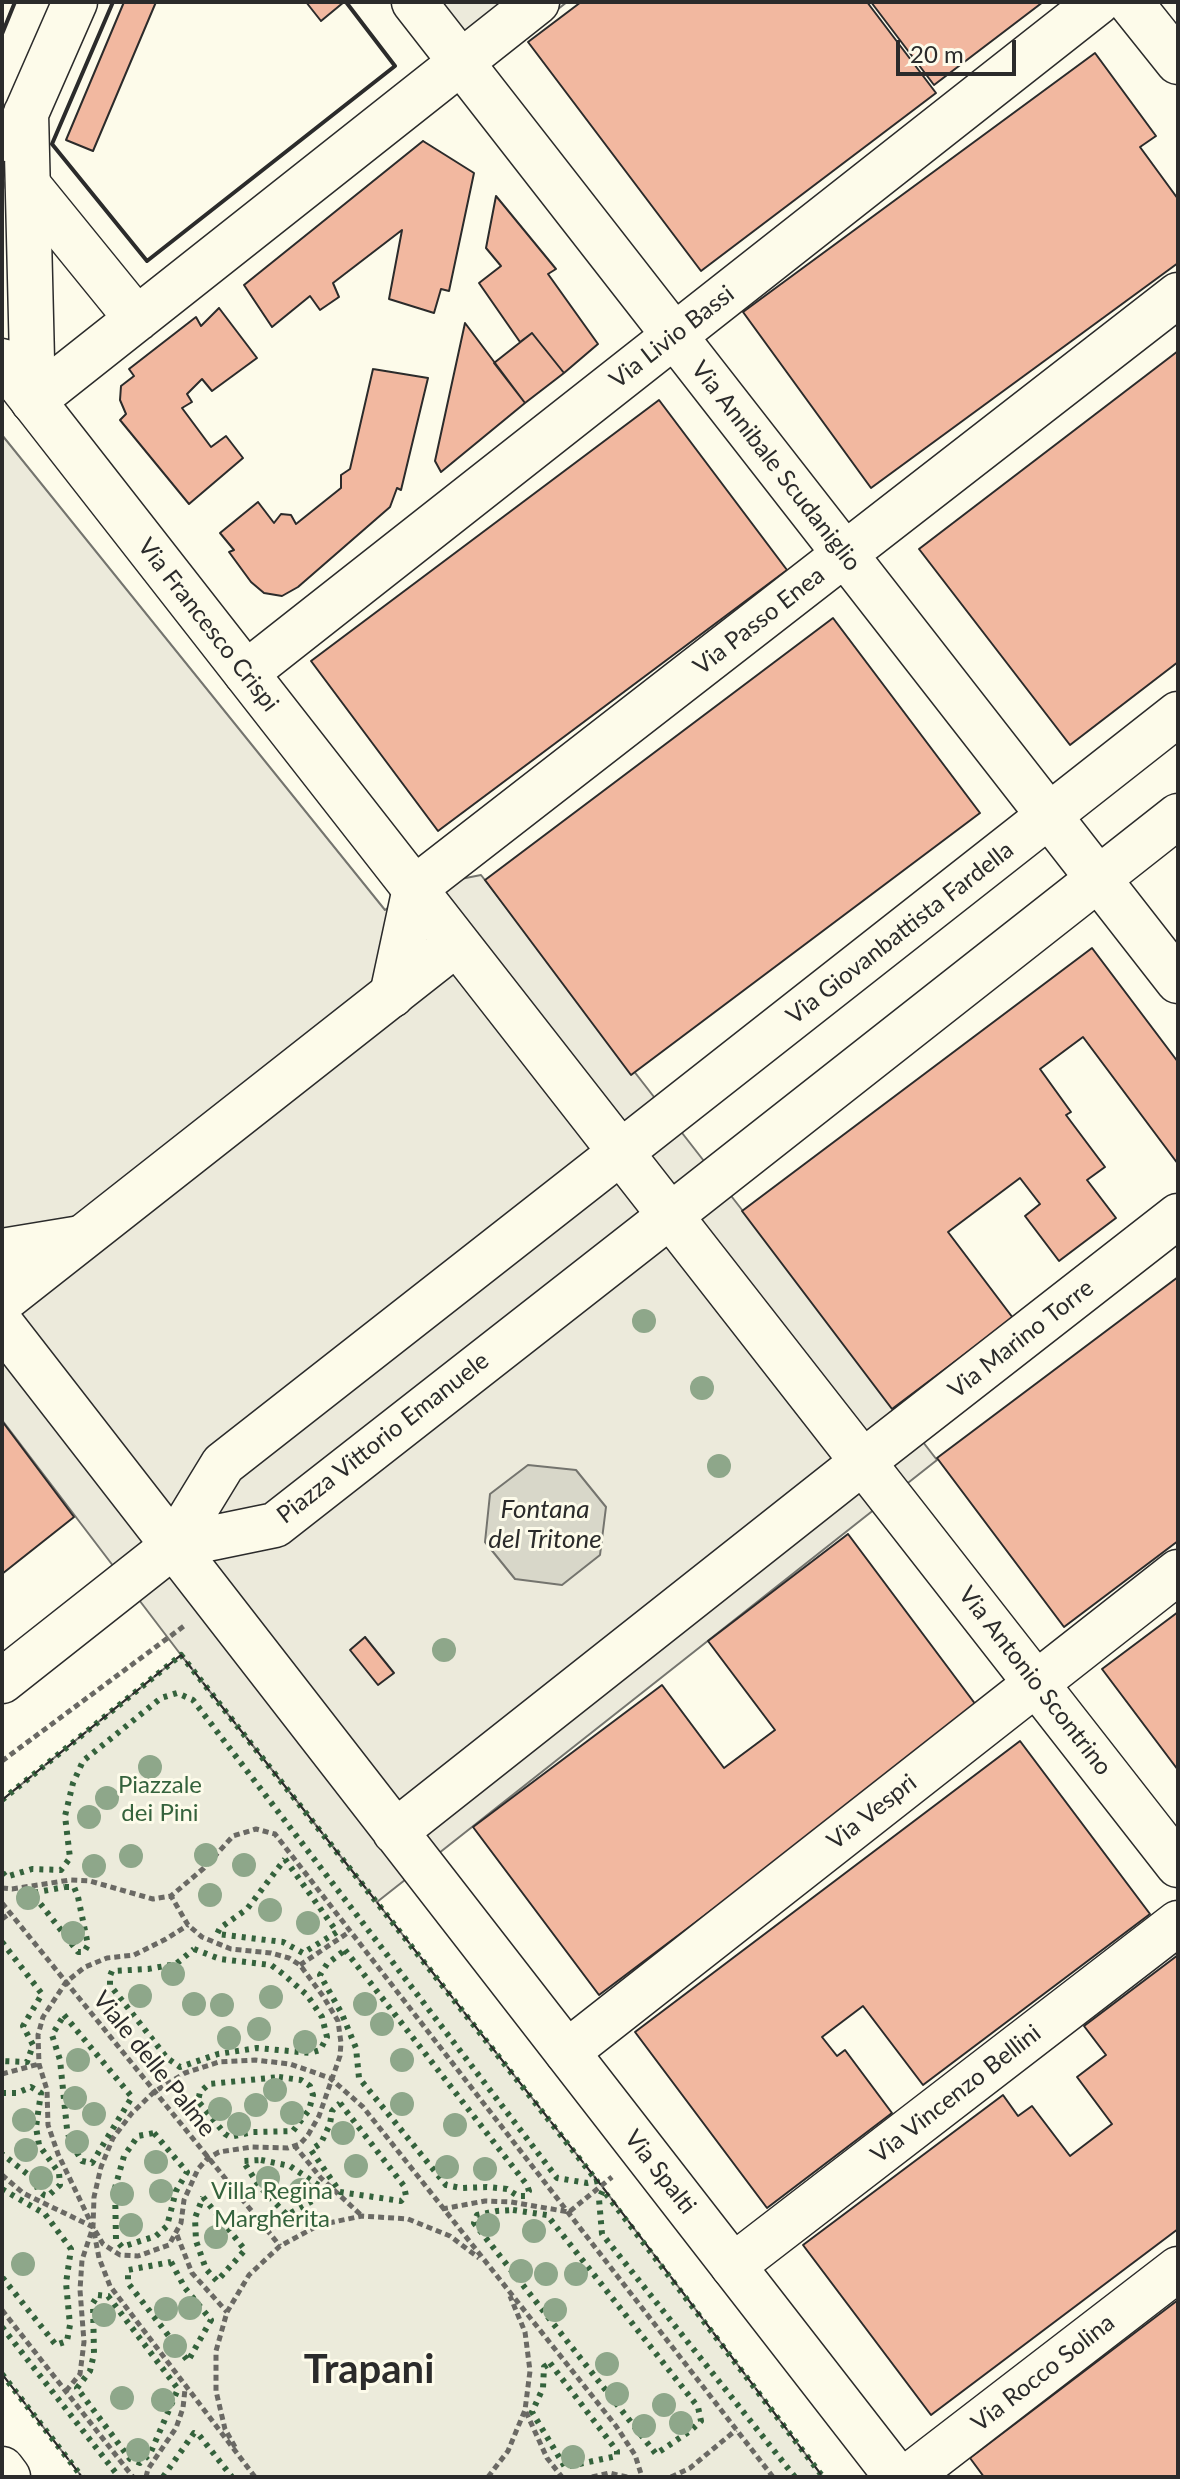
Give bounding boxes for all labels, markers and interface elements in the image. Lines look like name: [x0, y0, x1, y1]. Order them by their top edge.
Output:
scale bar: [900, 24, 1020, 74]
text: 20 m: [910, 39, 964, 68]
street label: Via Livio Bassi: [604, 280, 740, 394]
street label: Via Annibale Scudaniglio: [685, 355, 867, 577]
street label: Via Francesco Crispi: [131, 533, 285, 717]
street label: Via Passo Enea: [688, 561, 830, 681]
street label: Via Giovanbattista Fardella: [781, 835, 1019, 1031]
street label: Via Marino Torre: [943, 1273, 1099, 1405]
street label: Piazza Vittorio Emanuele: [271, 1346, 495, 1530]
water label: Fontana del Tritone: [488, 1494, 602, 1556]
street label: Via Antonio Scontrino: [952, 1581, 1118, 1781]
street label: Via Vespri: [822, 1768, 922, 1856]
park label: Piazzale dei Pini: [118, 1771, 202, 1827]
street label: Viale delle Palme: [87, 1985, 221, 2143]
street label: Via Vincenzo Bellini: [865, 2019, 1047, 2169]
street label: Via Spalti: [618, 2124, 702, 2220]
park label: Villa Regina Margherita: [211, 2177, 333, 2233]
street label: Via Rocco Solina: [966, 2308, 1120, 2438]
district label: Trapani: [304, 2346, 434, 2394]

